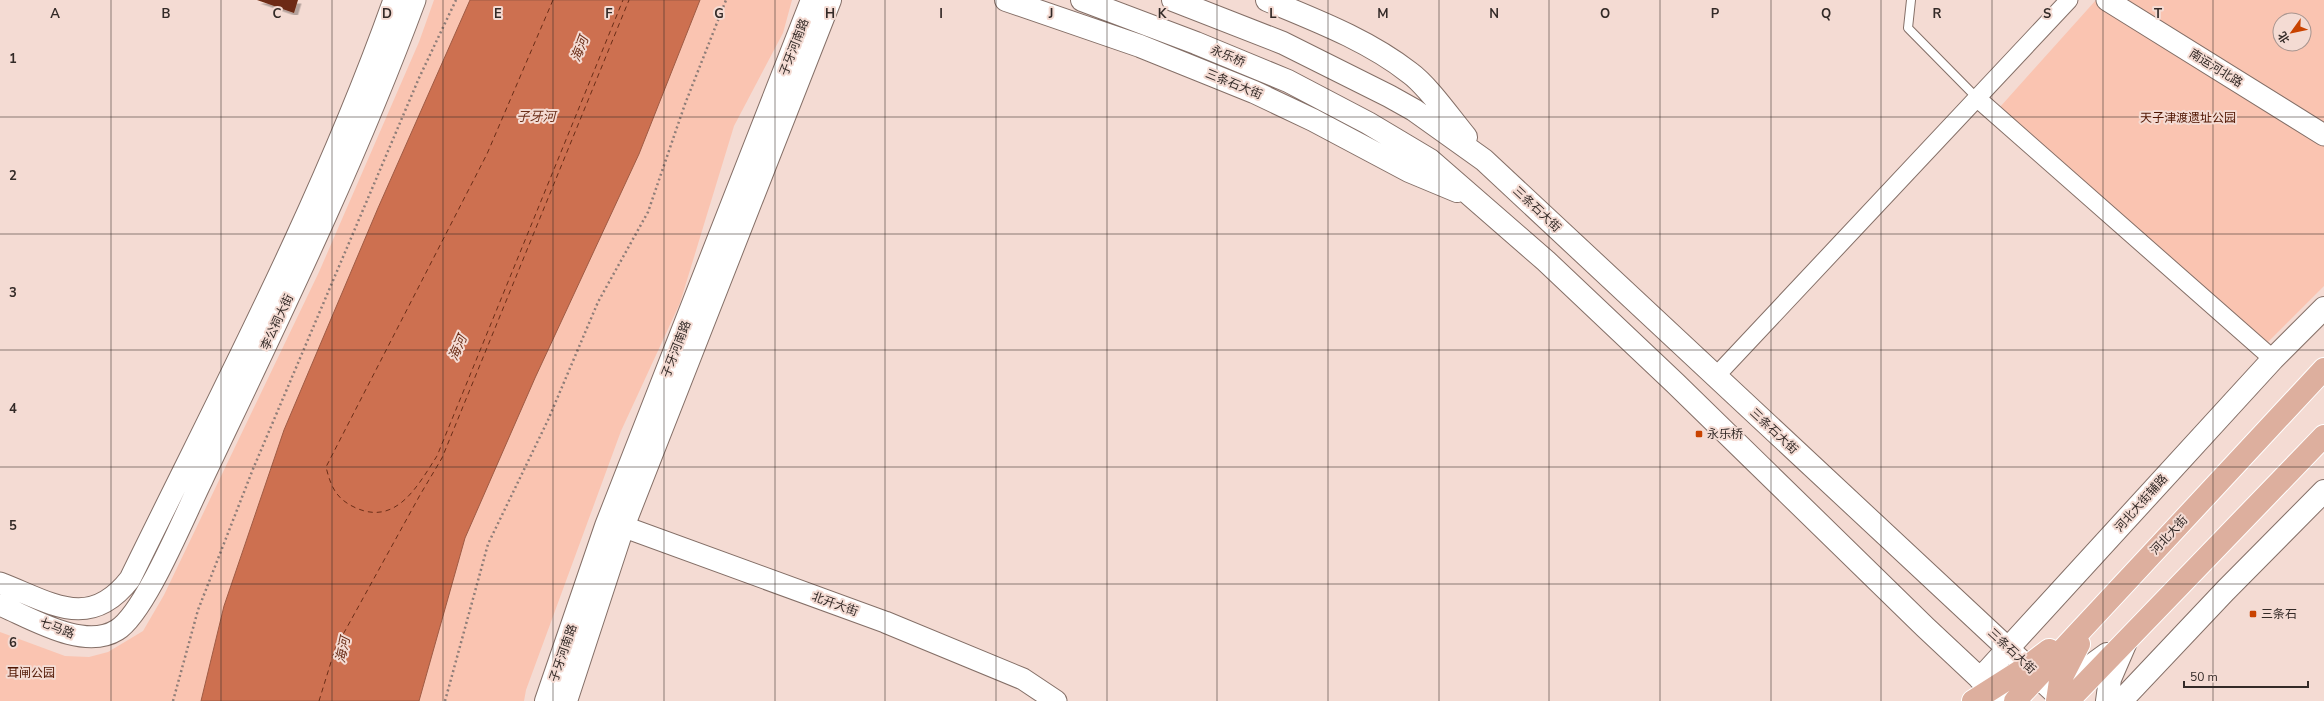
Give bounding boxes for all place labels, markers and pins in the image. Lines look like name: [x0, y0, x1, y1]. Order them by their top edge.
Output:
place label: 永乐桥: [1707, 426, 1743, 442]
marker: 永乐桥: [1694, 429, 1704, 439]
place label: 三条石: [2261, 606, 2297, 622]
marker: 三条石: [2248, 609, 2258, 619]

